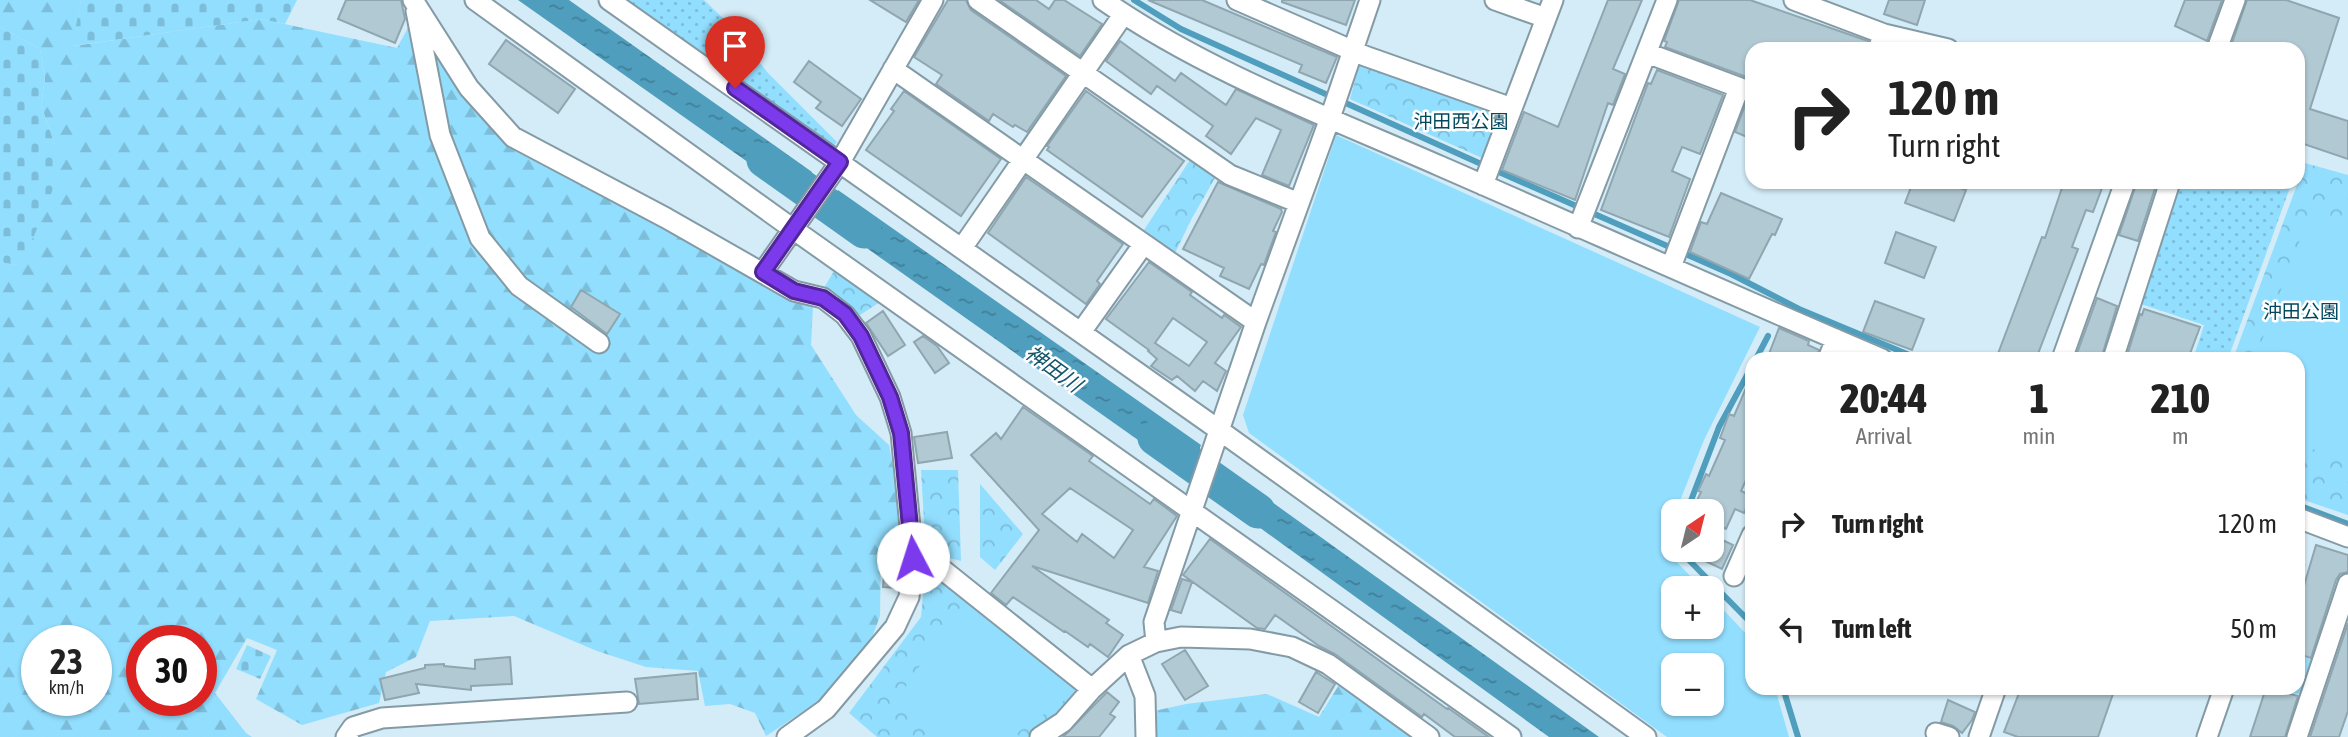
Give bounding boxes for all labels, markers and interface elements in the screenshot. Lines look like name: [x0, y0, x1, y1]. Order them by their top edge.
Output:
pin: [705, 16, 765, 88]
icon: arrive: [716, 27, 754, 65]
text: 120 m: [1888, 69, 1999, 125]
icon: right: [1773, 70, 1864, 161]
park label: 沖田西公園: [1413, 110, 1509, 132]
text: Turn right: [1888, 127, 2001, 164]
park label: 沖田公園: [2263, 300, 2339, 322]
water label: 神田川: [1021, 340, 1088, 397]
text: 20:44: [1840, 374, 1927, 422]
text: 1: [2029, 374, 2049, 422]
text: 210: [2151, 374, 2210, 422]
text: Arrival: [1856, 423, 1912, 449]
text: min: [2023, 423, 2056, 449]
text: m: [2172, 423, 2189, 449]
north arrow: [1661, 499, 1724, 562]
map controls: [1661, 499, 1724, 716]
icon: right: [1773, 505, 1811, 543]
text: Turn right: [1832, 509, 1923, 539]
text: 120 m: [2218, 509, 2277, 539]
position arrow: [876, 521, 950, 595]
button: +: [1661, 576, 1724, 639]
icon: left: [1773, 610, 1811, 648]
text: Turn left: [1832, 614, 1912, 644]
text: 50 m: [2230, 614, 2277, 644]
speed limit sign: 30: [126, 625, 217, 716]
text: 23: [50, 641, 83, 681]
button: −: [1661, 653, 1724, 716]
text: km/h: [49, 677, 84, 698]

